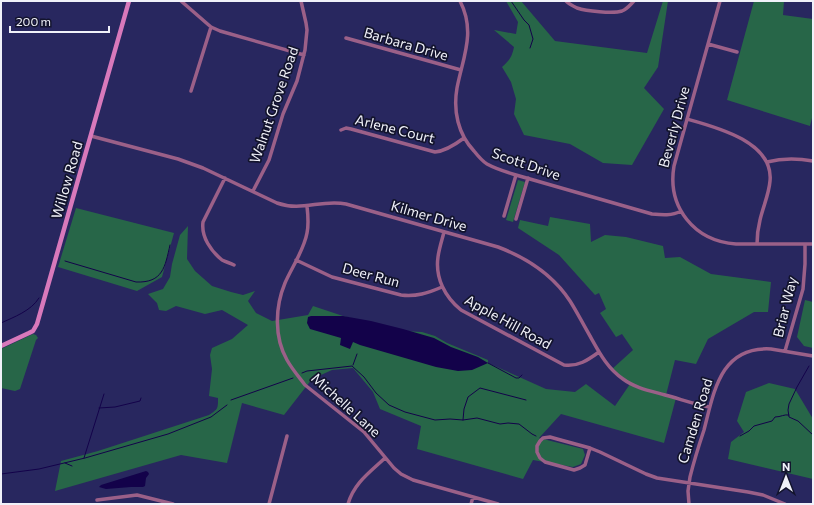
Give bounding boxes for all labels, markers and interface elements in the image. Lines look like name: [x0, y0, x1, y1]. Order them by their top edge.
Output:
scale bar: [10, 8, 109, 34]
text: 200 m: [16, 14, 51, 28]
street label: Barbara Drive: [362, 23, 450, 64]
street label: Walnut Grove Road: [246, 44, 301, 165]
street label: Beverly Drive: [655, 84, 693, 169]
street label: Arlene Court: [354, 110, 437, 147]
street label: Willow Road: [47, 139, 86, 221]
street label: Scott Drive: [490, 144, 563, 183]
street label: Kilmer Drive: [389, 197, 469, 234]
street label: Deer Run: [341, 259, 402, 290]
street label: Briar Way: [769, 275, 800, 339]
street label: Apple Hill Road: [462, 291, 555, 352]
street label: Michelle Lane: [308, 369, 384, 440]
street label: Camden Road: [674, 376, 716, 465]
north arrow: [766, 457, 806, 497]
text: N: [782, 460, 790, 473]

